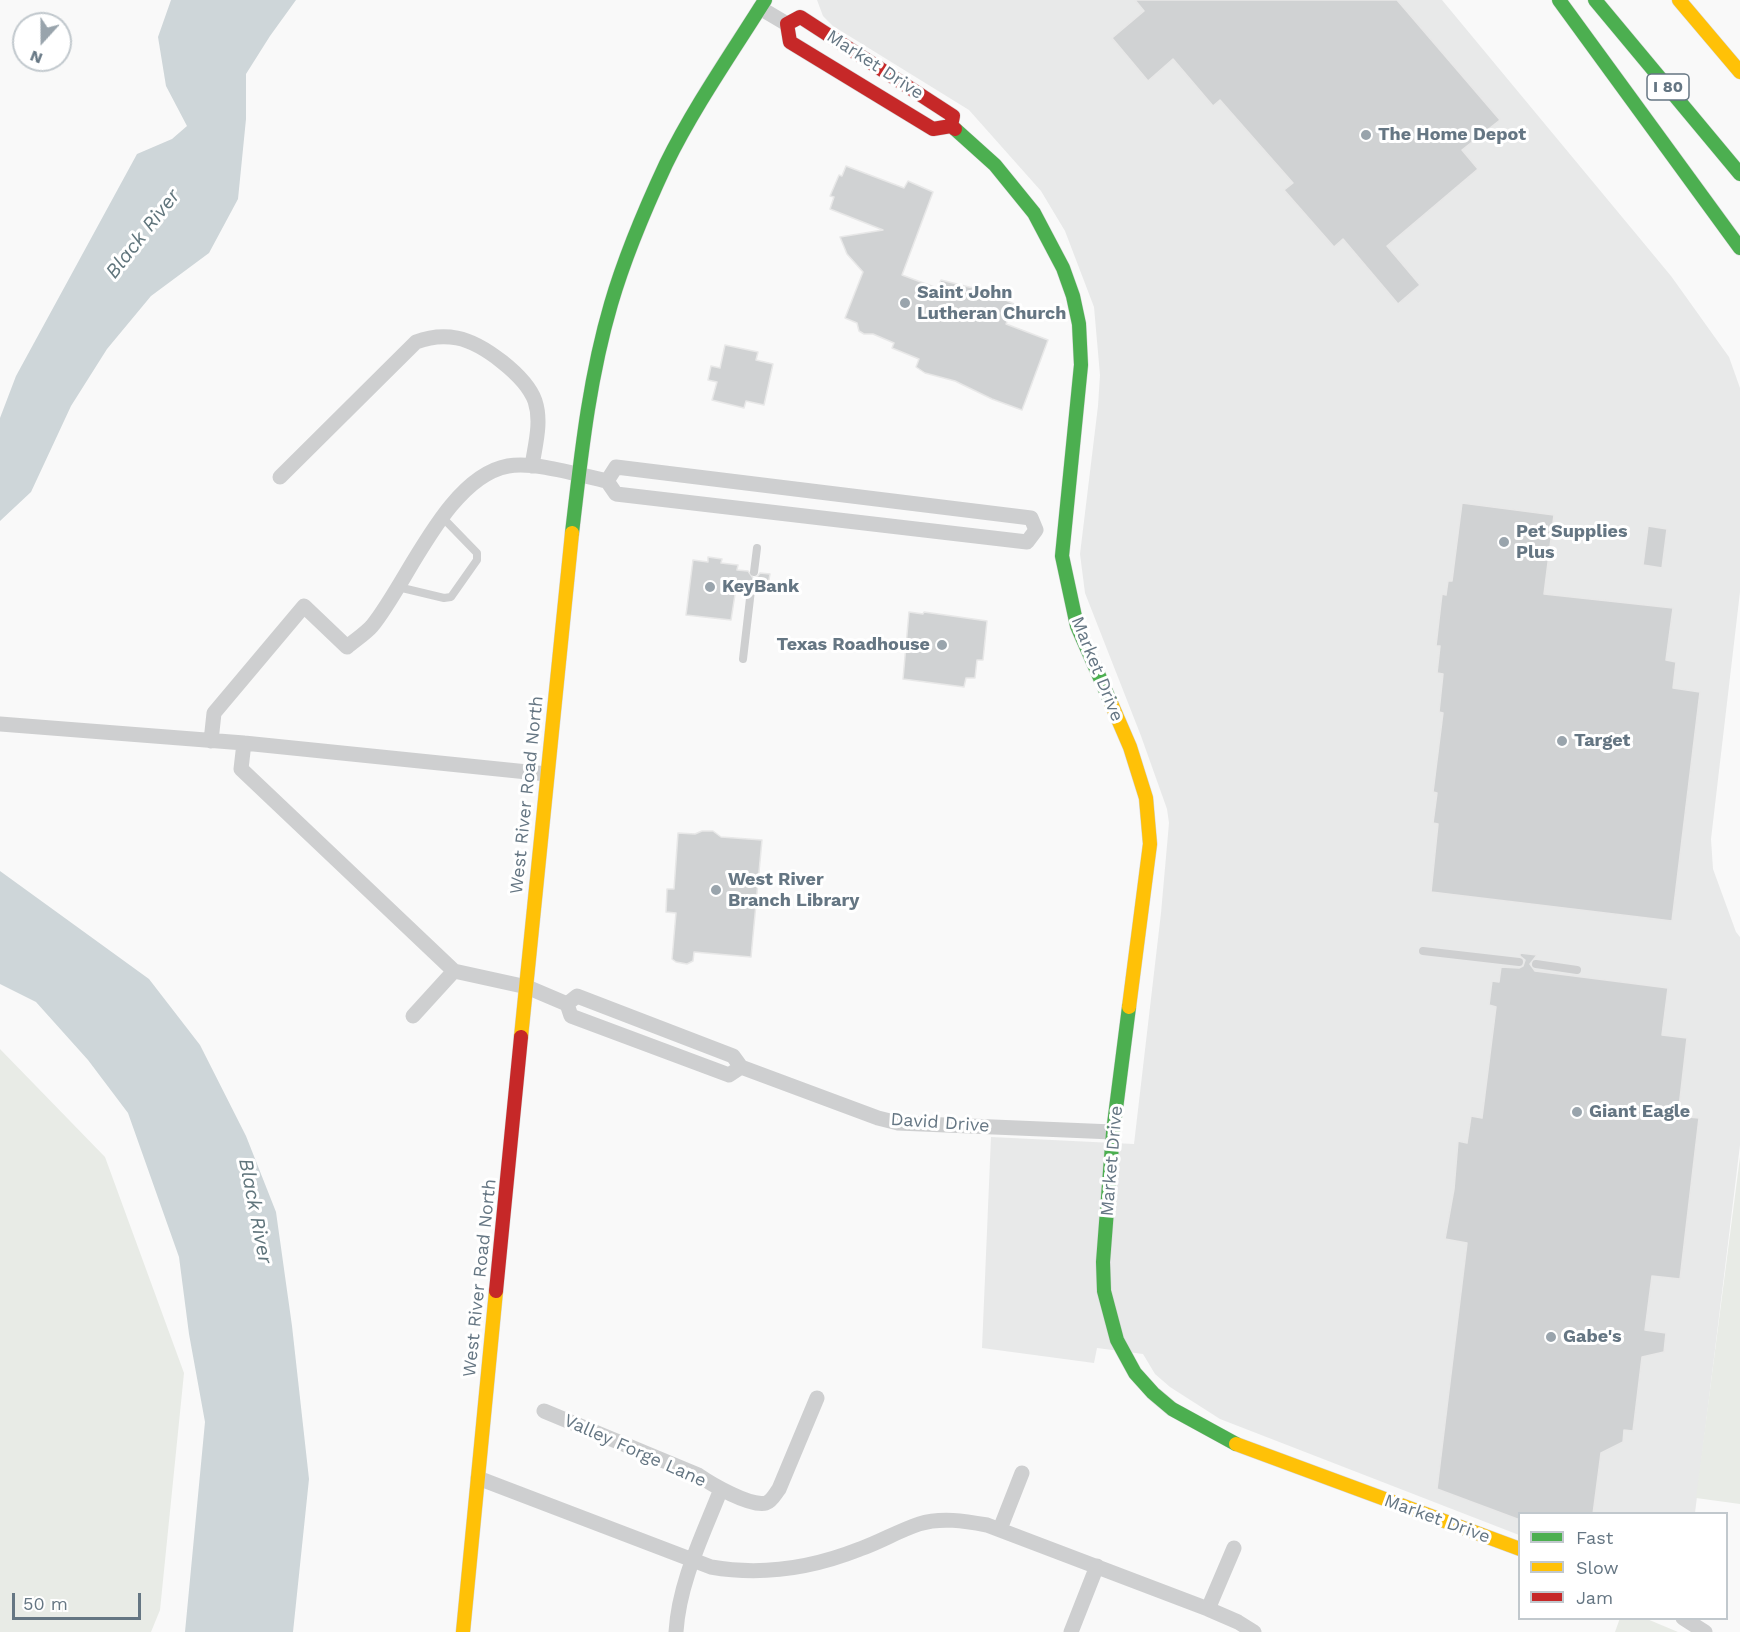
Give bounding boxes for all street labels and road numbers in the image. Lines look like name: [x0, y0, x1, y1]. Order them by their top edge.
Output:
street label: Market Drive: [822, 26, 928, 104]
road number: I 80: [1647, 74, 1689, 100]
street label: Market Drive: [1066, 613, 1128, 725]
street label: West River Road North: [506, 695, 548, 895]
street label: Market Drive: [1096, 1105, 1128, 1217]
street label: David Drive: [890, 1109, 990, 1137]
street label: West River Road North: [459, 1178, 501, 1378]
street label: Valley Forge Lane: [561, 1410, 709, 1492]
street label: Market Drive: [1381, 1490, 1493, 1548]

